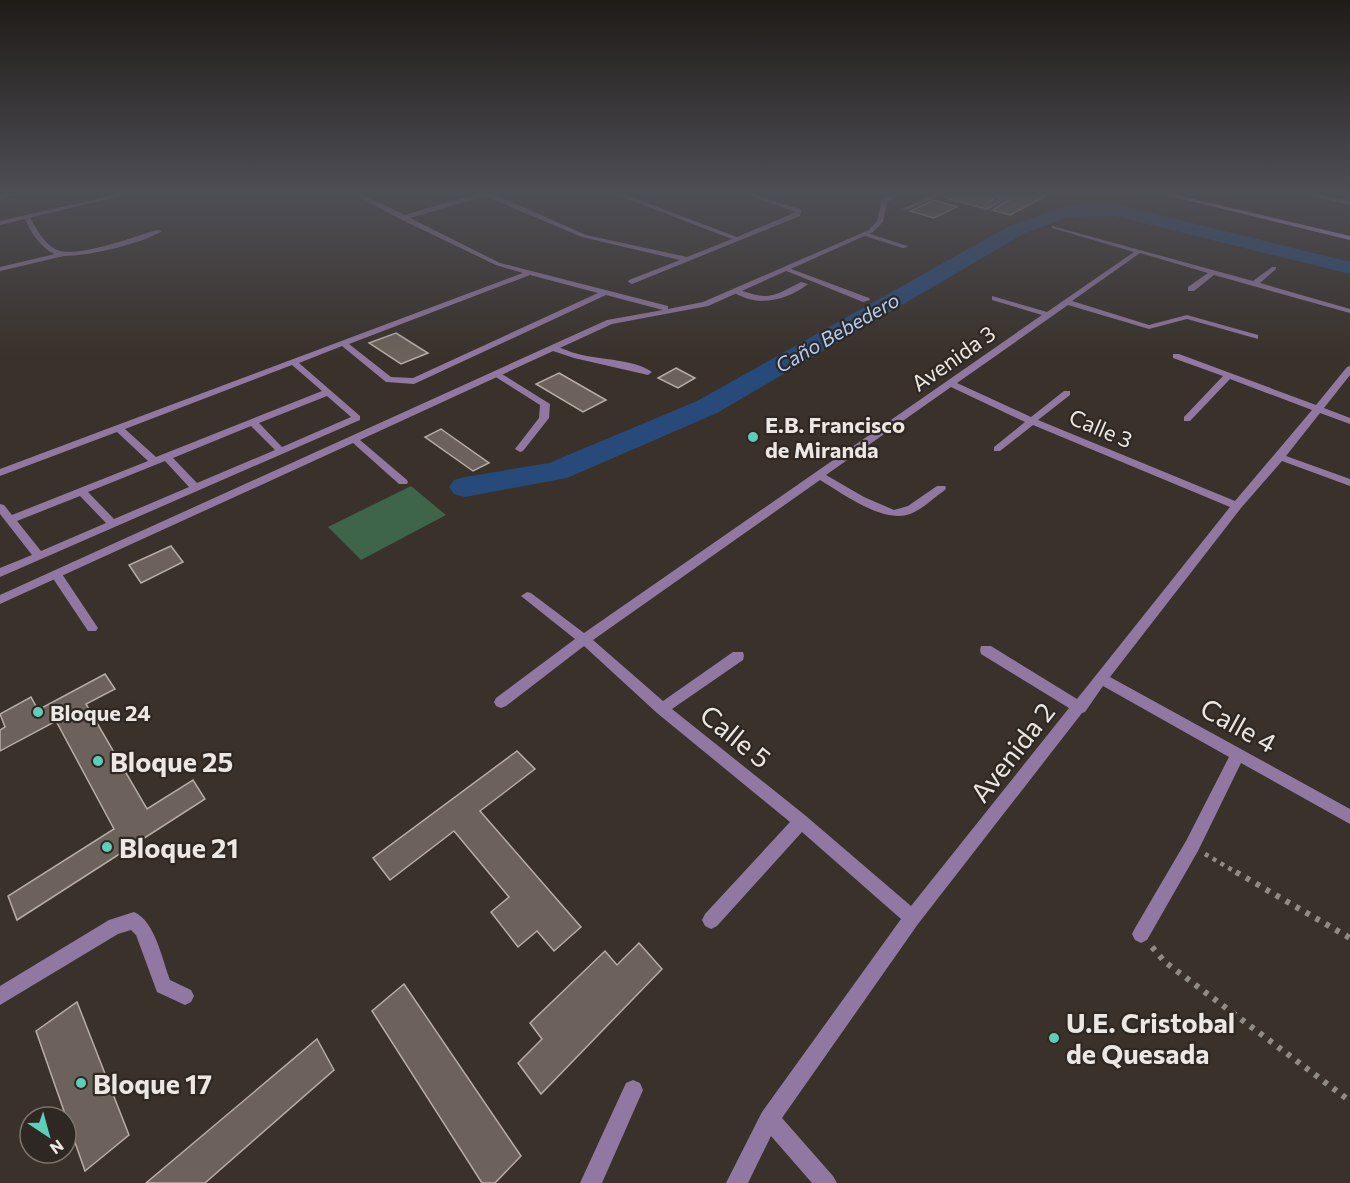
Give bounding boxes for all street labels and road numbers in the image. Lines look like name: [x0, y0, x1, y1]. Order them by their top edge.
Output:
street label: Avenida 3: [906, 319, 1000, 397]
street label: Calle 3: [1065, 403, 1137, 453]
street label: Calle 4: [1195, 691, 1283, 759]
street label: Avenida 2: [963, 696, 1061, 808]
street label: Calle 5: [694, 698, 778, 774]

